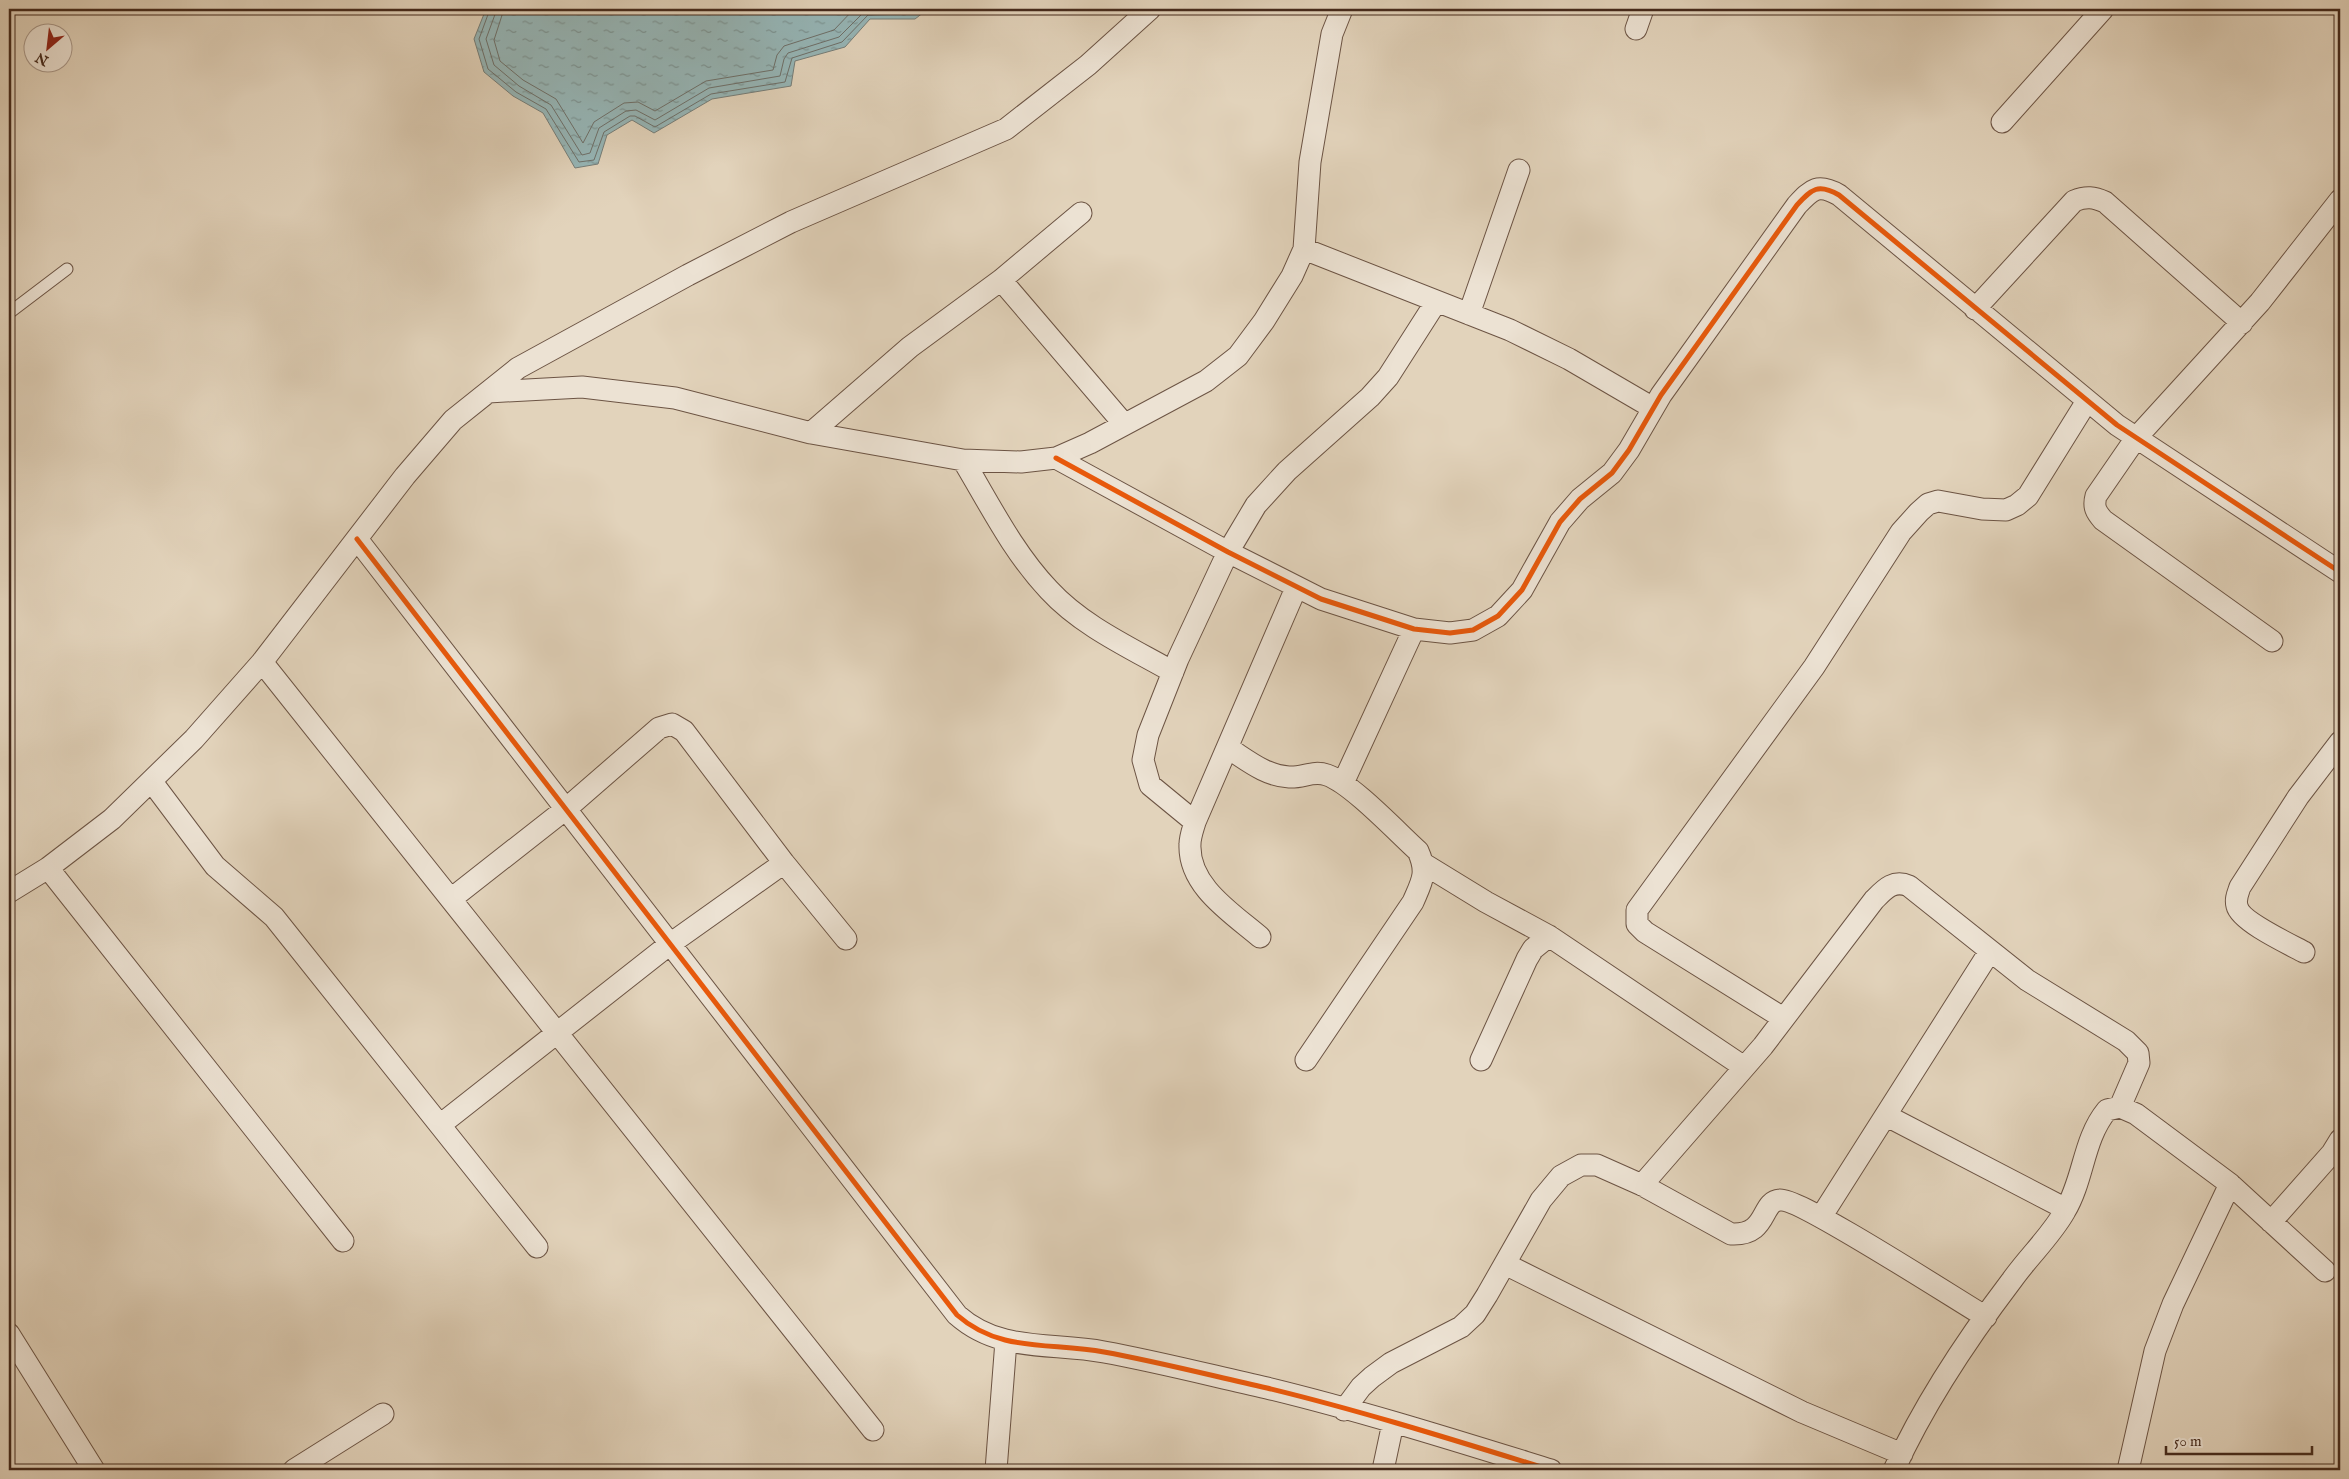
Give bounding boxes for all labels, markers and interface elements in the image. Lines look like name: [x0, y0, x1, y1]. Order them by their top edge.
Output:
north arrow: [22, 22, 72, 72]
text: N: [33, 48, 53, 70]
scale bar: [2166, 1424, 2313, 1456]
text: 50 m: [2174, 1432, 2202, 1451]

